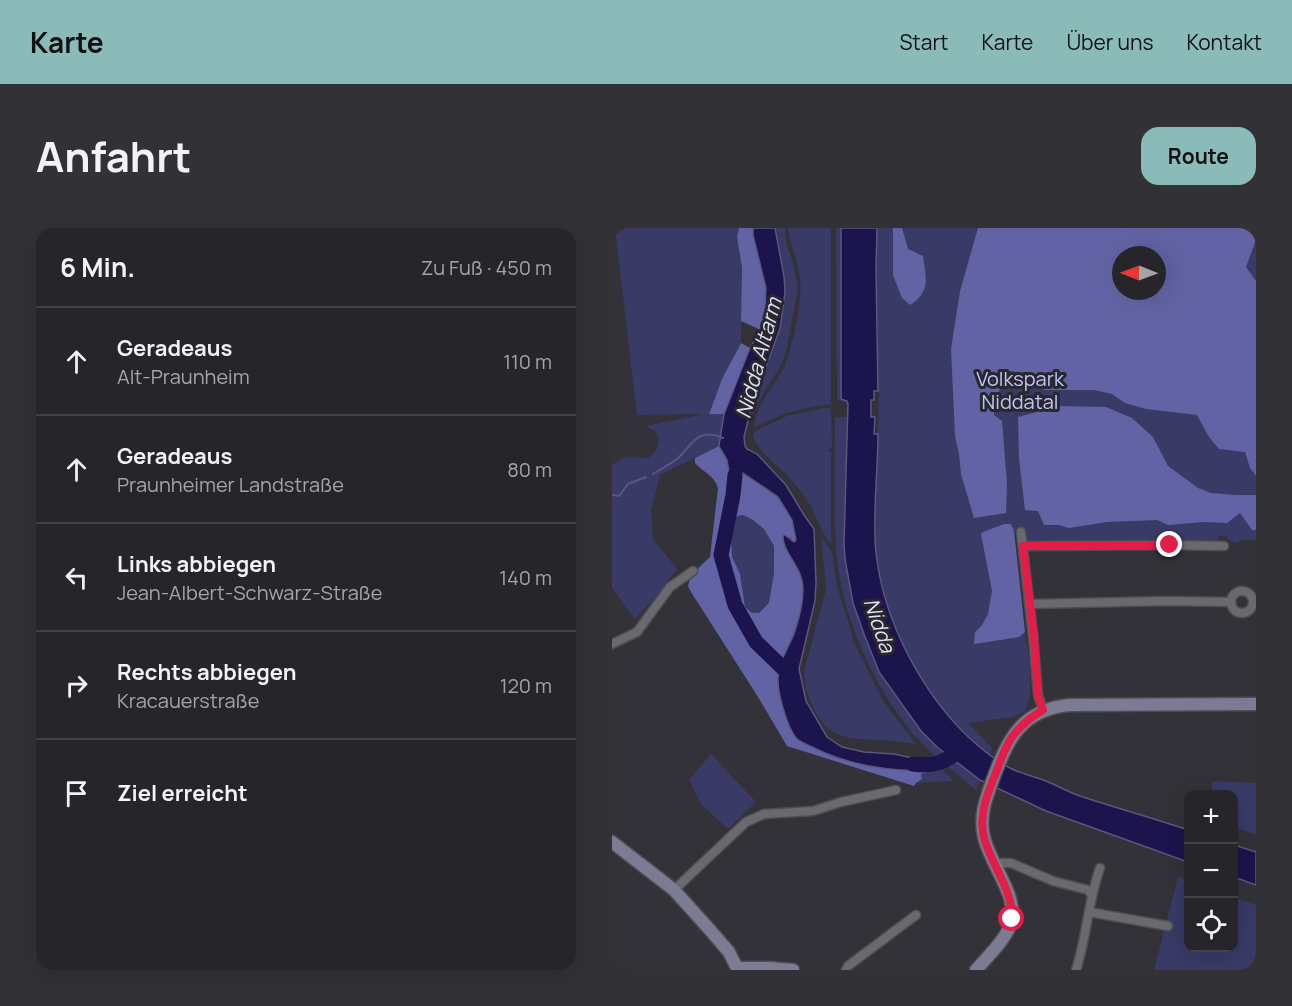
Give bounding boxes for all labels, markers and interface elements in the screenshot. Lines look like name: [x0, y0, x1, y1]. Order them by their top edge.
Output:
text: Karte: [30, 23, 104, 61]
text: Start: [899, 28, 948, 56]
text: Karte: [981, 28, 1033, 56]
text: Über uns: [1066, 28, 1154, 56]
text: Kontakt: [1187, 28, 1262, 56]
text: Anfahrt: [36, 127, 191, 185]
button: Route: [1141, 127, 1256, 185]
north arrow: [1112, 246, 1166, 300]
text: 6 Min.: [60, 249, 135, 285]
text: Zu Fuß · 450 m: [421, 254, 552, 281]
water label: Nidda Altarm: [728, 293, 788, 421]
text: Geradeaus: [117, 333, 232, 363]
icon: ahead: [60, 345, 93, 378]
text: 110 m: [503, 348, 552, 375]
text: Alt-Praunheim: [117, 363, 250, 390]
park label: Volkspark Niddatal: [976, 365, 1065, 415]
text: Geradeaus: [117, 441, 232, 471]
icon: ahead: [60, 453, 93, 486]
text: 80 m: [507, 456, 552, 483]
text: Praunheimer Landstraße: [117, 471, 344, 498]
route end: [1156, 531, 1182, 557]
text: Links abbiegen: [117, 549, 276, 579]
icon: left: [60, 561, 93, 594]
text: 140 m: [499, 564, 552, 591]
text: Jean-Albert-Schwarz-Straße: [117, 579, 383, 606]
water label: Nidda: [858, 594, 903, 657]
text: Rechts abbiegen: [117, 657, 296, 687]
icon: right: [60, 669, 93, 702]
text: 120 m: [500, 672, 552, 699]
text: Kracauerstraße: [117, 687, 259, 714]
icon: arrive: [60, 777, 93, 810]
text: Ziel erreicht: [117, 778, 248, 808]
map controls: [1184, 790, 1238, 952]
button: +: [1184, 790, 1238, 844]
button: −: [1184, 844, 1238, 898]
button: locate: [1184, 898, 1238, 952]
route start: [998, 905, 1024, 931]

